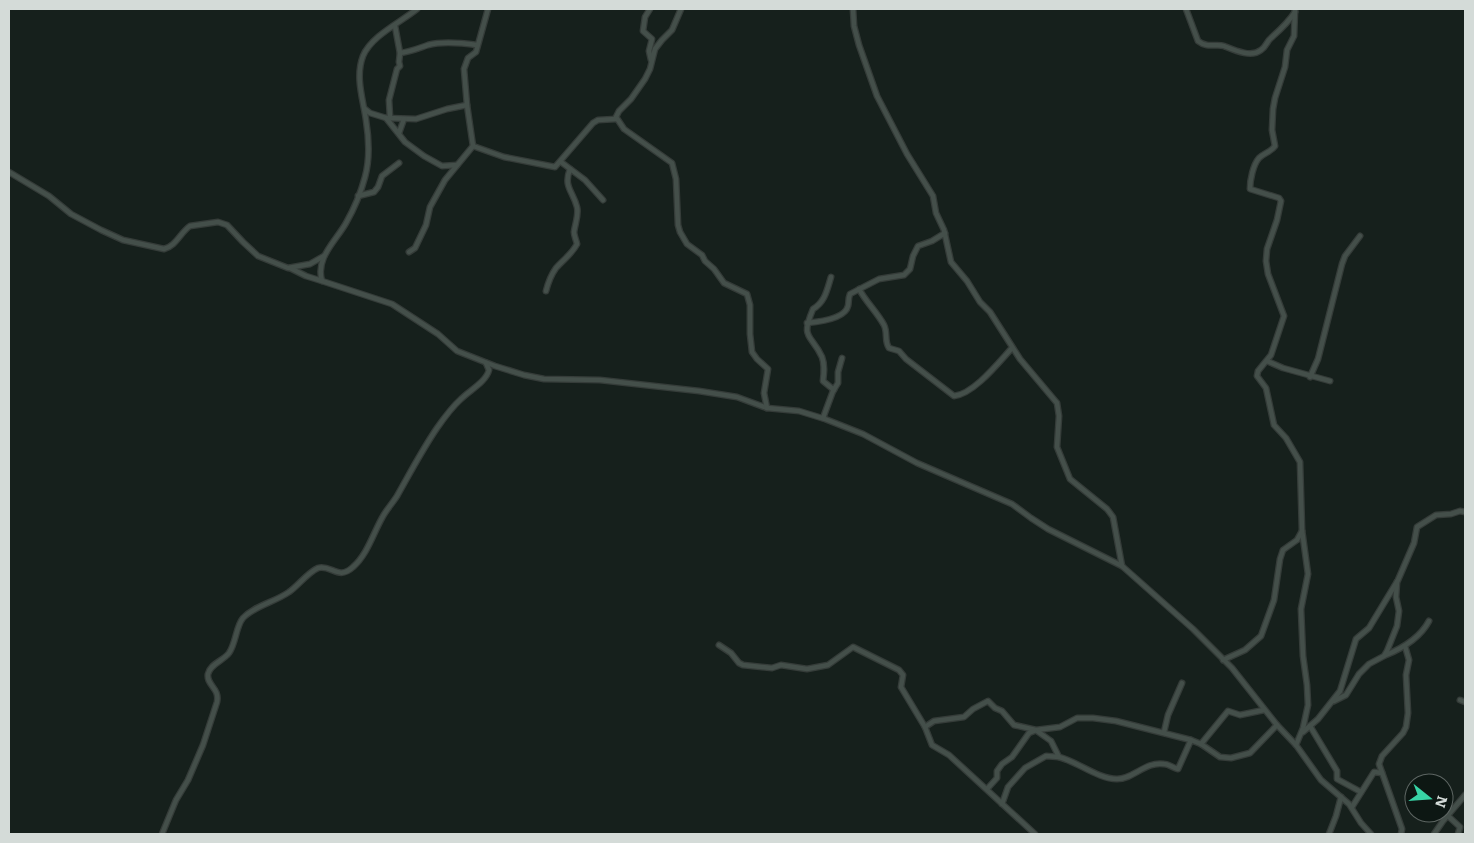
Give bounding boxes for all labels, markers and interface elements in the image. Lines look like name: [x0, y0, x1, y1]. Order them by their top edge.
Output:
north arrow: [1404, 773, 1454, 823]
text: N: [1431, 794, 1454, 811]

